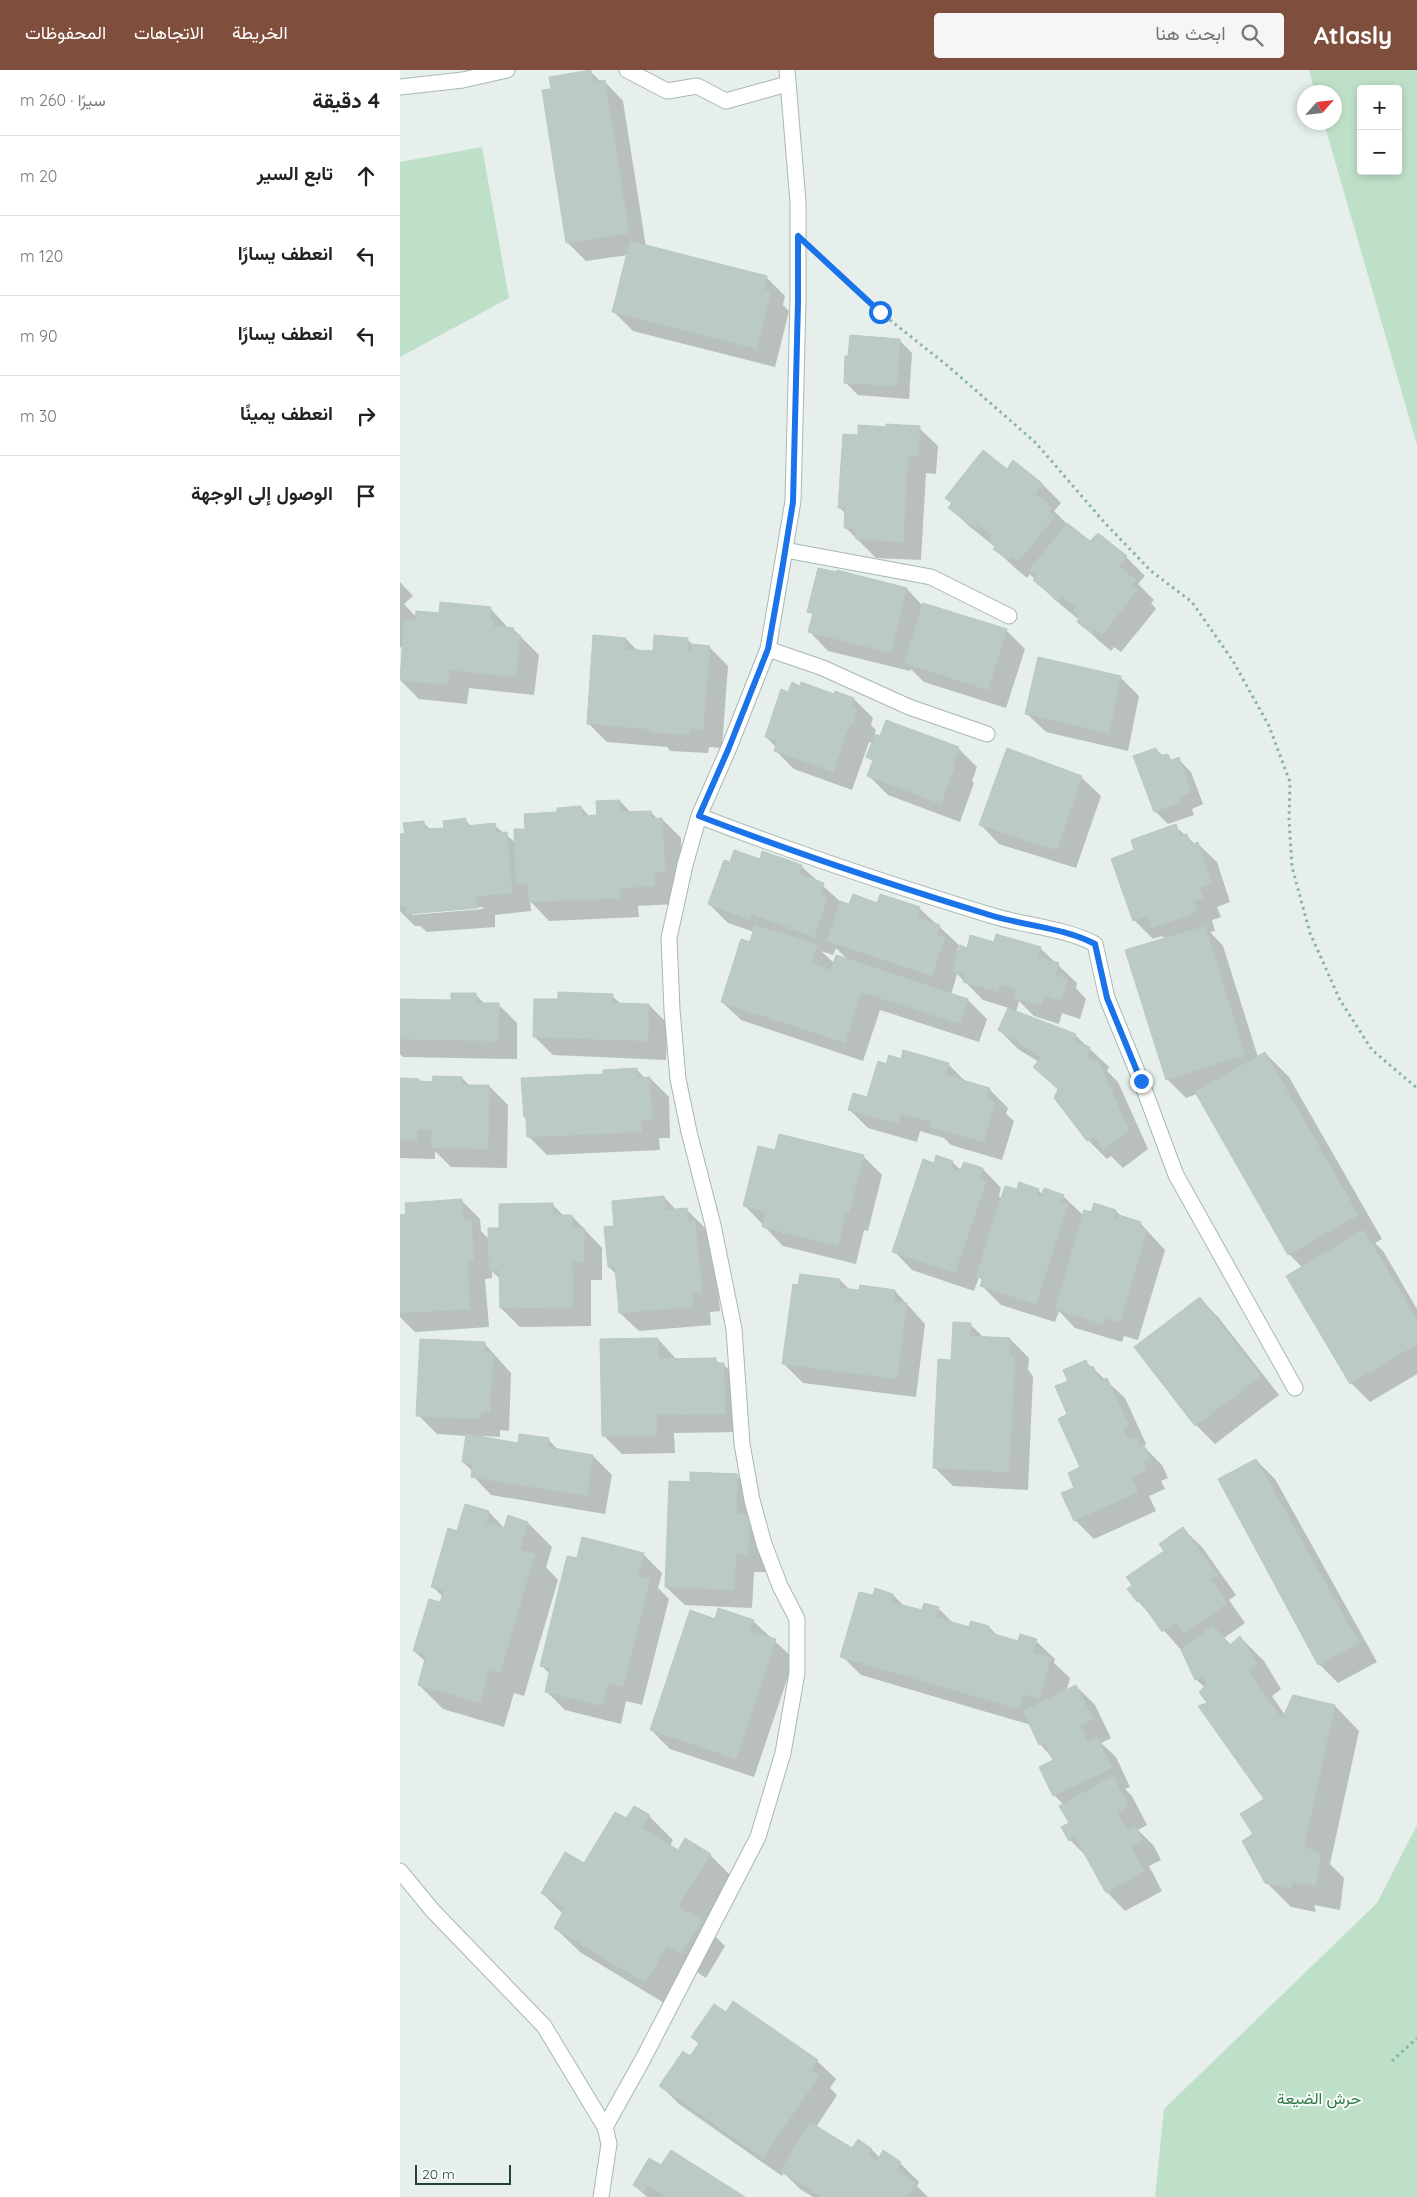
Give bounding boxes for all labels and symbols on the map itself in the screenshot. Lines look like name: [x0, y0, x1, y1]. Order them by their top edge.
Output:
north arrow: [1297, 85, 1342, 130]
route start: [869, 301, 892, 324]
route end: [1130, 1070, 1153, 1093]
park label: حرش الضيعة: [1277, 2088, 1361, 2109]
scale bar: [415, 2162, 511, 2185]

